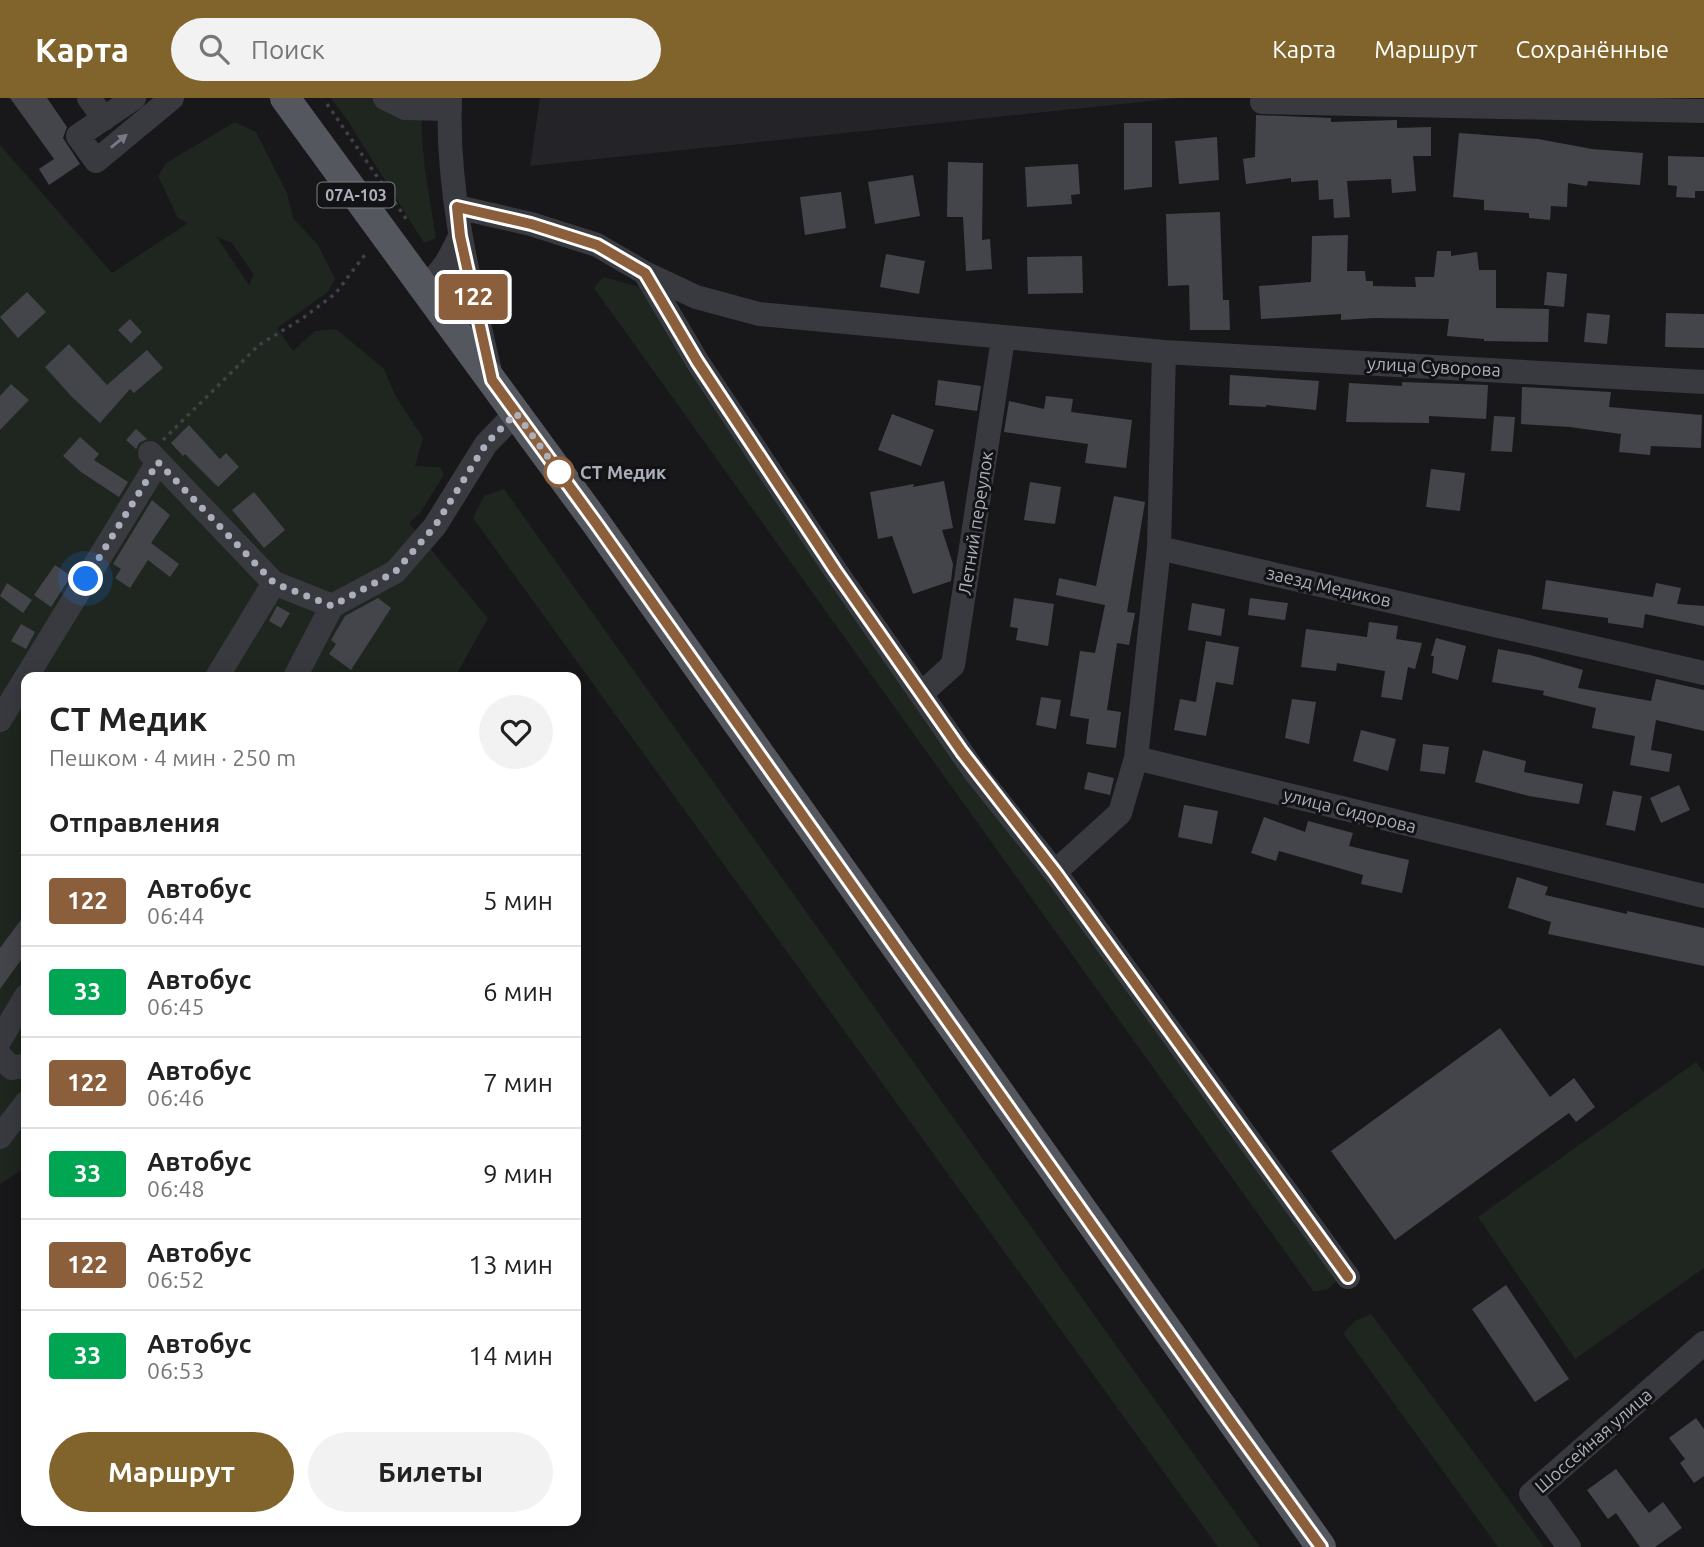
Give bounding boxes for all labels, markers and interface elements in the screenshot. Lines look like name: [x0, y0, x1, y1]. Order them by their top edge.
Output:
search box: [171, 18, 661, 81]
icon: search: [195, 30, 233, 68]
text: Карта: [35, 31, 129, 68]
text: Поиск: [251, 35, 325, 64]
text: Карта: [1272, 36, 1336, 63]
text: Маршрут: [1374, 36, 1478, 63]
text: Сохранённые: [1516, 36, 1669, 63]
one-way arrow: [110, 134, 128, 149]
road number: 07А-103: [318, 183, 394, 208]
line badge: 122: [433, 274, 513, 320]
text: 122: [453, 283, 493, 310]
street label: улица Суворова: [1367, 353, 1501, 379]
street label: Летний переулок: [954, 449, 996, 597]
marker: СТ Медик: [544, 457, 574, 487]
place label: СТ Медик: [580, 462, 667, 482]
your location: [68, 561, 103, 596]
street label: заезд Медиков: [1265, 562, 1393, 610]
button: heart: [479, 695, 553, 769]
text: СТ Медик: [49, 700, 207, 737]
text: Пешком · 4 мин · 250 m: [49, 745, 296, 770]
street label: улица Сидорова: [1281, 784, 1419, 836]
text: Отправления: [49, 808, 220, 837]
text: Автобус: [147, 874, 251, 903]
text: 5 мин: [483, 886, 553, 915]
text: 122: [67, 887, 108, 914]
text: 06:44: [147, 903, 205, 928]
text: Автобус: [147, 965, 251, 994]
text: 6 мин: [483, 977, 553, 1006]
text: 33: [74, 978, 101, 1005]
text: 06:45: [147, 994, 205, 1019]
text: Автобус: [147, 1056, 251, 1085]
text: 7 мин: [483, 1068, 553, 1097]
text: 122: [67, 1069, 108, 1096]
text: 06:46: [147, 1085, 205, 1110]
text: Автобус: [147, 1147, 251, 1176]
text: 9 мин: [483, 1159, 553, 1188]
text: 33: [74, 1160, 101, 1187]
text: 06:48: [147, 1176, 205, 1201]
text: Автобус: [147, 1238, 251, 1267]
text: 13 мин: [468, 1250, 553, 1279]
text: 122: [67, 1251, 108, 1278]
text: 06:52: [147, 1267, 205, 1292]
text: Автобус: [147, 1329, 251, 1358]
text: 14 мин: [468, 1341, 553, 1370]
text: 33: [74, 1342, 101, 1369]
text: 06:53: [147, 1358, 205, 1383]
street label: Шоссейная улица: [1531, 1384, 1655, 1496]
button: Маршрут: [49, 1432, 294, 1512]
button: Билеты: [308, 1432, 553, 1512]

